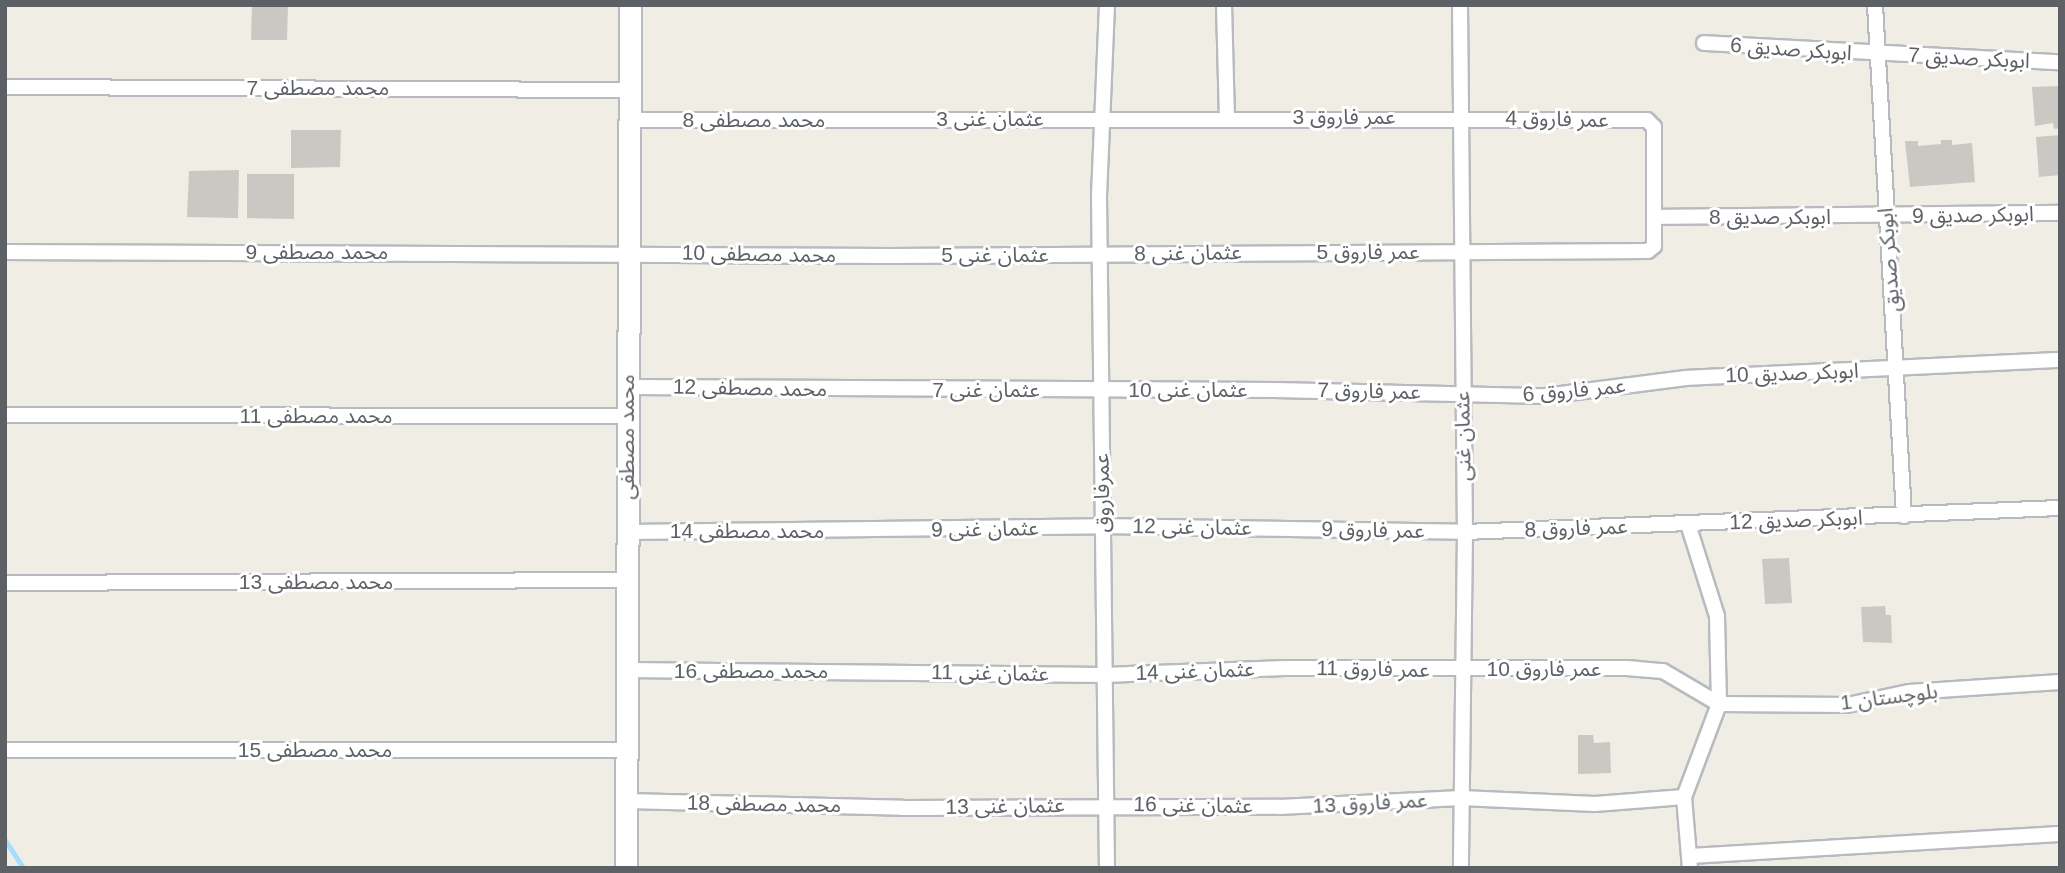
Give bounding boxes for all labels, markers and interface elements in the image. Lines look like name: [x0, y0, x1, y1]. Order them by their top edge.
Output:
street label: ابوبکر صدیق 6: [1729, 32, 1853, 66]
street label: ابوبکر صدیق 7: [1907, 42, 2031, 74]
street label: محمد مصطفی 7: [247, 75, 389, 101]
street label: عمر فاروق 3: [1292, 104, 1396, 130]
street label: عثمان غنی 3: [936, 106, 1044, 132]
street label: عمر فاروق 4: [1505, 106, 1609, 132]
street label: محمد مصطفی 8: [683, 107, 825, 133]
street label: ابوبکر صدیق 9: [1912, 201, 2034, 229]
street label: ابوبکر صدیق 8: [1709, 204, 1831, 230]
street label: ابوبکر صدیق: [1873, 207, 1905, 313]
street label: محمد مصطفی 9: [246, 239, 388, 265]
street label: عثمان غنی 8: [1134, 239, 1242, 267]
street label: عمر فاروق 5: [1316, 239, 1420, 265]
street label: محمد مصطفی 10: [682, 240, 836, 268]
street label: عثمان غنی 5: [941, 242, 1049, 268]
street label: ابوبکر صدیق 10: [1725, 358, 1859, 388]
street label: عمر فاروق 6: [1521, 373, 1627, 407]
street label: محمد مصطفی: [614, 374, 640, 500]
street label: محمد مصطفی 12: [673, 374, 827, 402]
street label: عثمان غنی 7: [932, 377, 1040, 403]
street label: عثمان غنی 10: [1128, 377, 1248, 403]
street label: عمر فاروق 7: [1317, 378, 1421, 404]
street label: عثمان غنی: [1450, 391, 1476, 481]
street label: محمد مصطفی 11: [240, 403, 392, 429]
street label: عمرفاروق: [1089, 453, 1115, 533]
street label: ابوبکر صدیق 12: [1729, 505, 1863, 535]
street label: عثمان غنی 12: [1132, 513, 1252, 541]
street label: عمر فاروق 8: [1524, 514, 1628, 542]
street label: عثمان غنی 9: [931, 515, 1039, 543]
street label: عمر فاروق 9: [1321, 517, 1425, 543]
street label: محمد مصطفی 14: [670, 518, 824, 544]
street label: محمد مصطفی 13: [239, 569, 393, 595]
street label: عمر فاروق 11: [1316, 655, 1430, 683]
street label: عثمان غنی 14: [1135, 656, 1255, 686]
street label: عمر فاروق 10: [1487, 656, 1601, 682]
street label: محمد مصطفی 16: [674, 658, 828, 684]
street label: عثمان غنی 11: [931, 659, 1049, 687]
street label: بلوچستان 1: [1839, 679, 1939, 715]
street label: محمد مصطفی 15: [238, 737, 392, 763]
street label: عمر فاروق 13: [1312, 787, 1428, 819]
street label: محمد مصطفی 18: [687, 790, 841, 818]
street label: عثمان غنی 16: [1133, 791, 1253, 819]
street label: عثمان غنی 13: [945, 792, 1065, 820]

